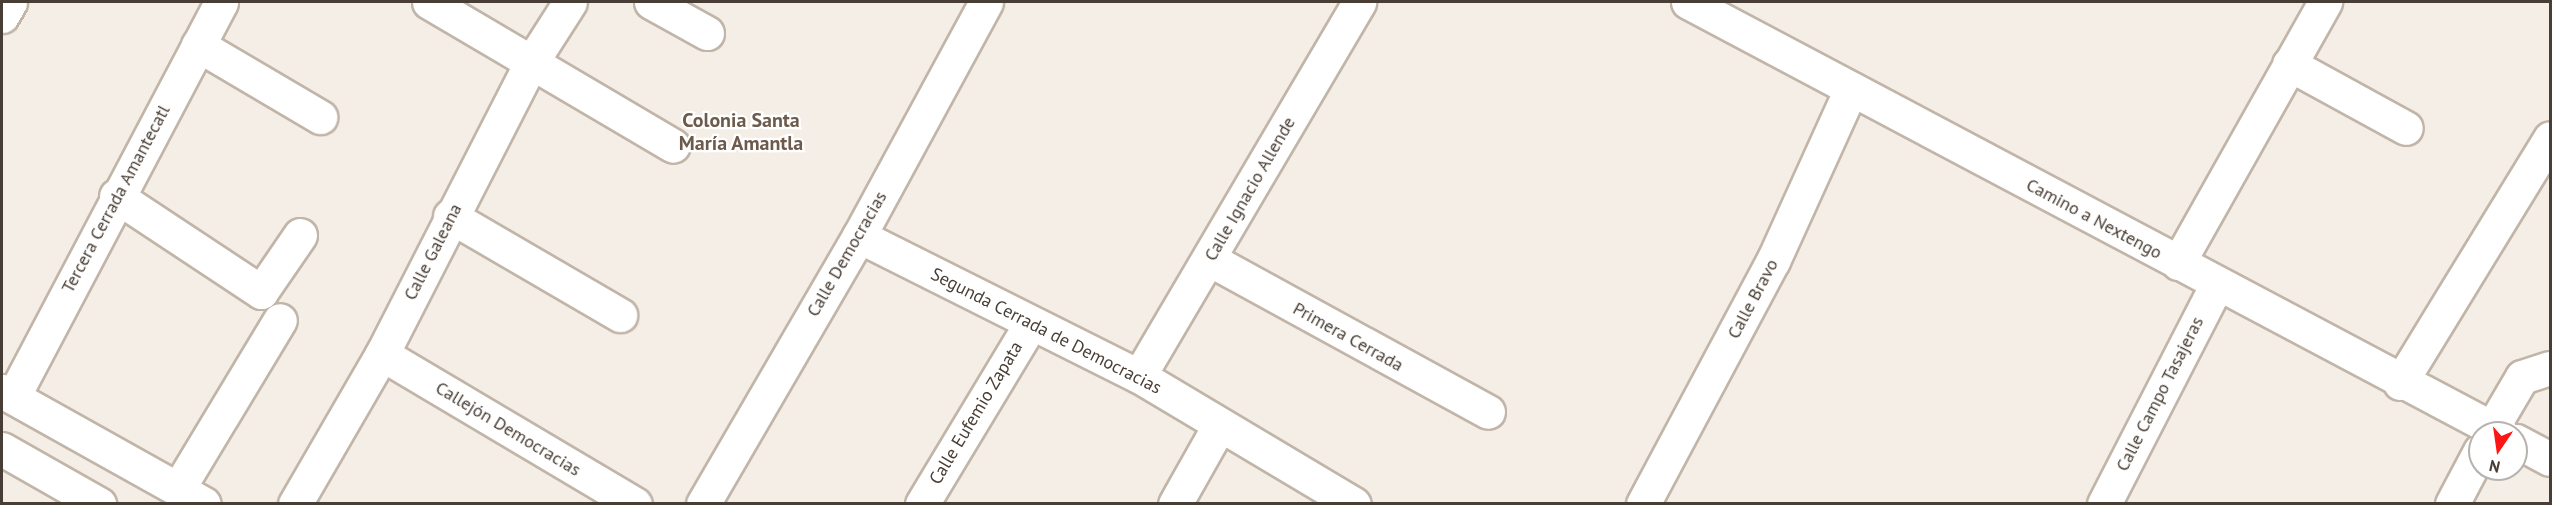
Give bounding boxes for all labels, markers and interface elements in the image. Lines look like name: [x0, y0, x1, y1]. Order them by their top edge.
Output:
street label: Tercera Cerrada Amantecatl: [57, 101, 175, 297]
district label: Colonia Santa María Amantla: [678, 109, 804, 156]
street label: Calle Ignacio Allende: [1200, 113, 1300, 265]
street label: Camino a Nextengo: [2022, 174, 2166, 264]
street label: Calle Democracias: [802, 187, 892, 321]
street label: Calle Galeana: [399, 200, 467, 304]
street label: Calle Bravo: [1723, 256, 1783, 342]
street label: Segunda Cerrada de Democracias: [927, 263, 1165, 399]
street label: Primera Cerrada: [1289, 298, 1407, 376]
street label: Calle Campo Tasajeras: [2112, 313, 2208, 475]
street label: Calle Eufemio Zapata: [925, 337, 1027, 489]
street label: Callejón Democracias: [432, 377, 584, 481]
north arrow: [2468, 421, 2528, 481]
text: N: [2487, 456, 2502, 478]

